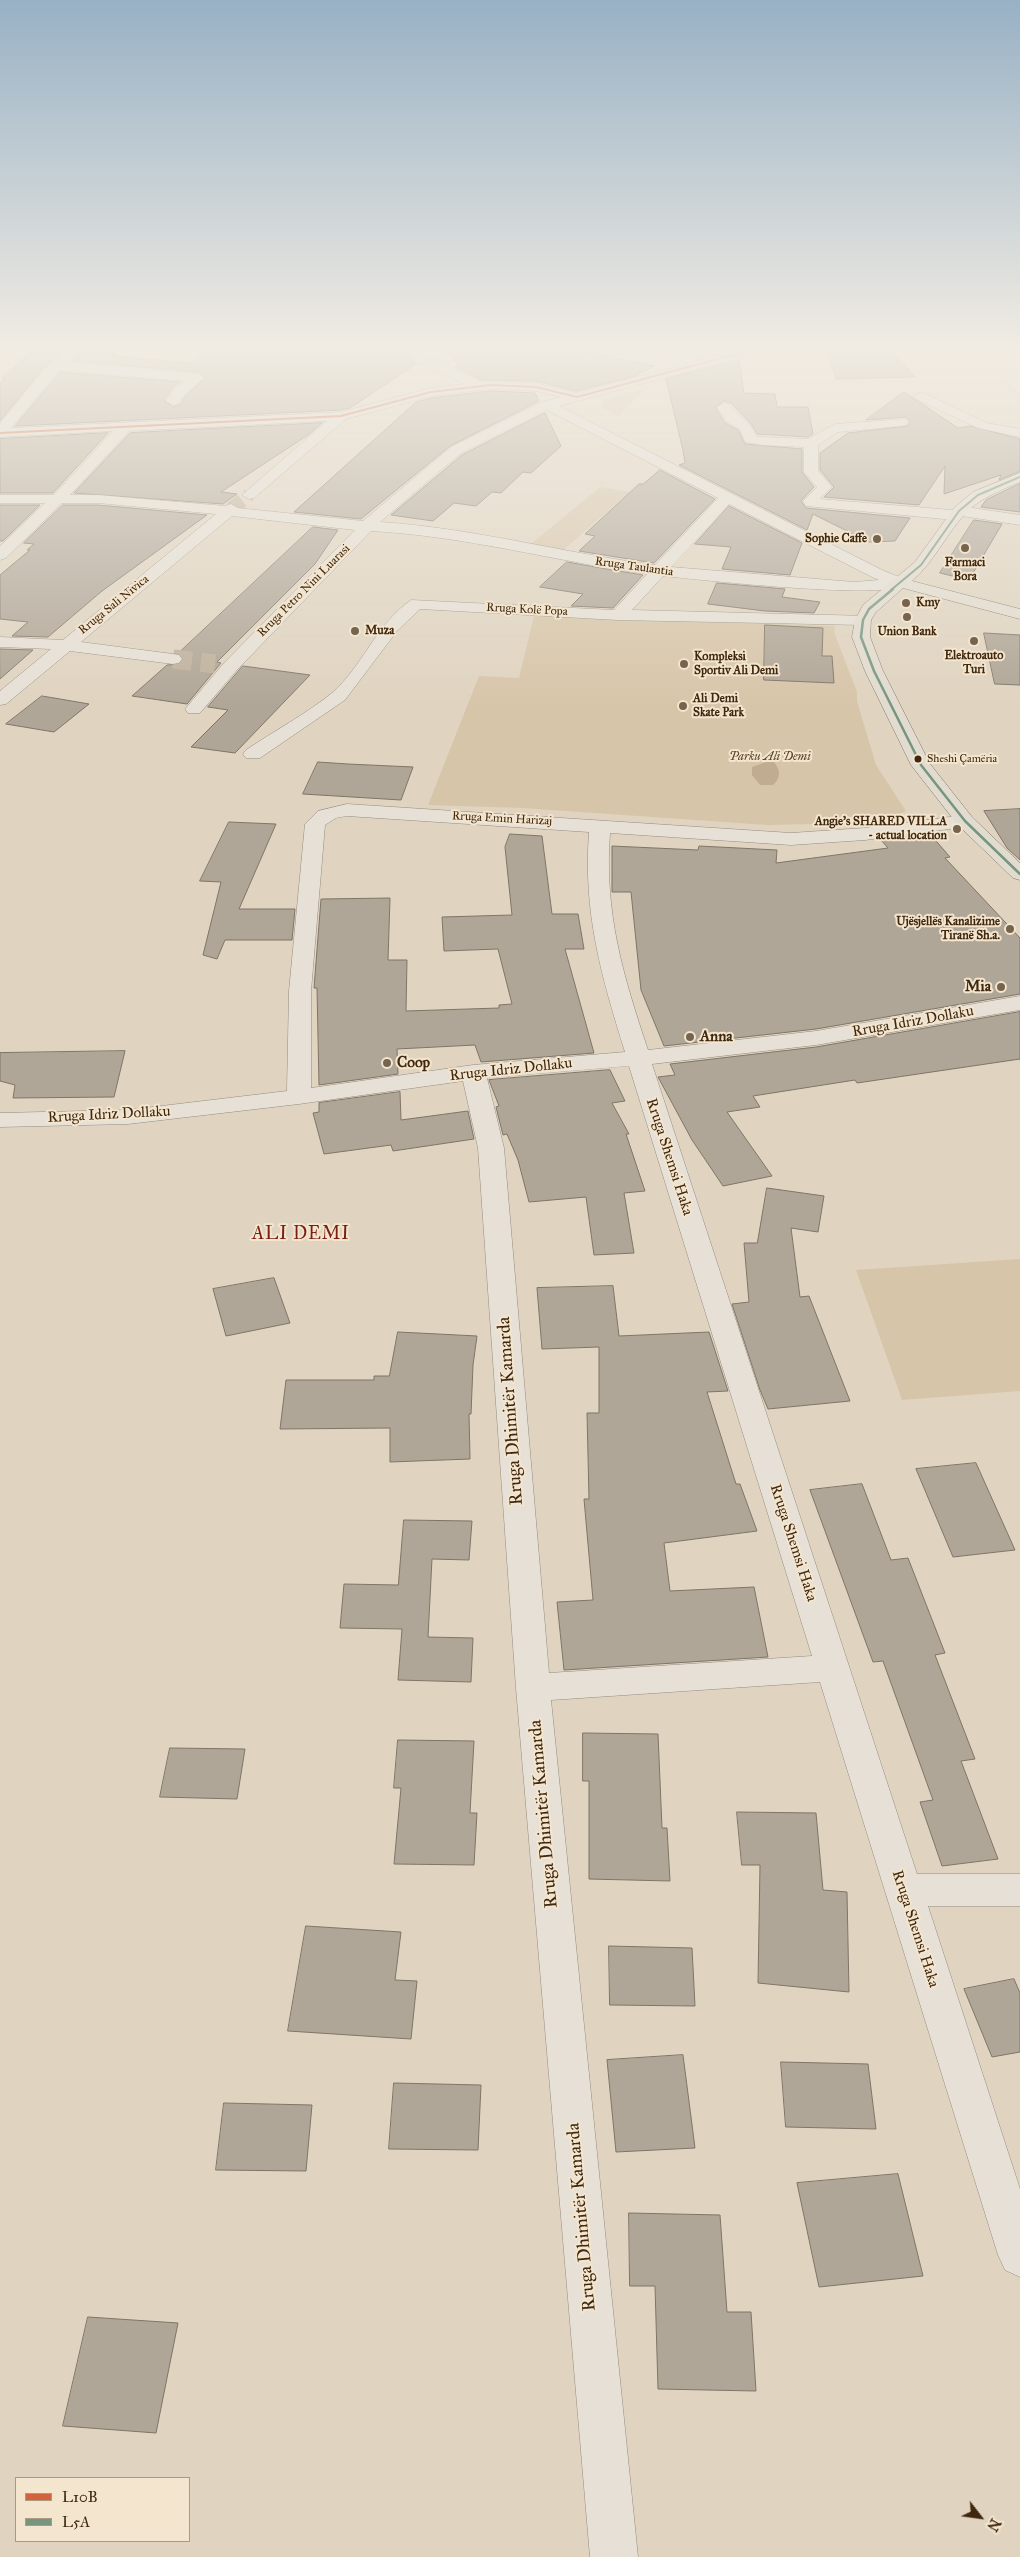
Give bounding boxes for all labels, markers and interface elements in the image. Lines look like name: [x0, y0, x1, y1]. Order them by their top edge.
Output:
place label: Sophie Caffe: [805, 532, 867, 546]
marker: Sophie Caffe: [871, 533, 883, 545]
street label: Rruga Petro Nini Luarasi: [255, 542, 353, 640]
marker: Farmaci Bora: [959, 542, 971, 554]
street label: Rruga Taulantia: [594, 554, 674, 580]
place label: Farmaci Bora: [945, 556, 985, 584]
street label: Rruga Sali Nivica: [76, 572, 152, 638]
place label: Kmy: [916, 596, 940, 610]
marker: Kmy: [900, 597, 912, 609]
street label: Rruga Kolë Popa: [486, 601, 568, 619]
marker: Union Bank: [901, 611, 913, 623]
place label: Muza: [365, 624, 394, 638]
marker: Muza: [349, 625, 361, 637]
place label: Union Bank: [877, 625, 937, 639]
marker: Elektroauto Turi: [968, 635, 980, 647]
place label: Elektroauto Turi: [945, 649, 1003, 677]
place label: Kompleksi Sportiv Ali Demi: [694, 650, 778, 678]
marker: Kompleksi Sportiv Ali Demi: [678, 658, 690, 670]
place label: Ali Demi Skate Park: [693, 692, 744, 720]
marker: Ali Demi Skate Park: [677, 700, 689, 712]
park label: Parku Ali Demi: [729, 750, 811, 764]
place label: Sheshi Çamëria: [927, 752, 997, 766]
marker: Sheshi Çamëria: [913, 754, 923, 764]
street label: Rruga Emin Harizaj: [451, 809, 553, 829]
place label: Angie's SHARED VILLA - actual location: [815, 815, 947, 843]
marker: Angie's SHARED VILLA - actual location: [951, 823, 963, 835]
place label: Ujësjellës Kanalizime Tiranë Sh.a.: [896, 915, 1000, 943]
marker: Ujësjellës Kanalizime Tiranë Sh.a.: [1004, 923, 1016, 935]
place label: Mia: [965, 978, 991, 996]
marker: Mia: [995, 981, 1007, 993]
street label: Rruga Idriz Dollaku: [851, 1002, 975, 1042]
place label: Anna: [700, 1028, 733, 1046]
marker: Anna: [684, 1031, 696, 1043]
place label: Coop: [397, 1054, 430, 1072]
street label: Rruga Idriz Dollaku: [449, 1055, 573, 1085]
marker: Coop: [381, 1057, 393, 1069]
street label: Rruga Shemsi Haka: [642, 1096, 696, 1218]
street label: Rruga Idriz Dollaku: [47, 1103, 171, 1127]
district label: ALI DEMI: [251, 1224, 351, 1246]
street label: Rruga Dhimitër Kamarda: [494, 1316, 528, 1506]
street label: Rruga Shemsi Haka: [766, 1482, 820, 1604]
street label: Rruga Dhimitër Kamarda: [525, 1719, 563, 1909]
street label: Rruga Shemsi Haka: [888, 1868, 942, 1990]
street label: Rruga Dhimitër Kamarda: [563, 2122, 601, 2312]
legend: [15, 2477, 190, 2542]
text: L10B: [62, 2488, 98, 2506]
north arrow: [955, 2492, 1005, 2542]
text: L5A: [62, 2513, 90, 2531]
text: N: [983, 2515, 1004, 2534]

